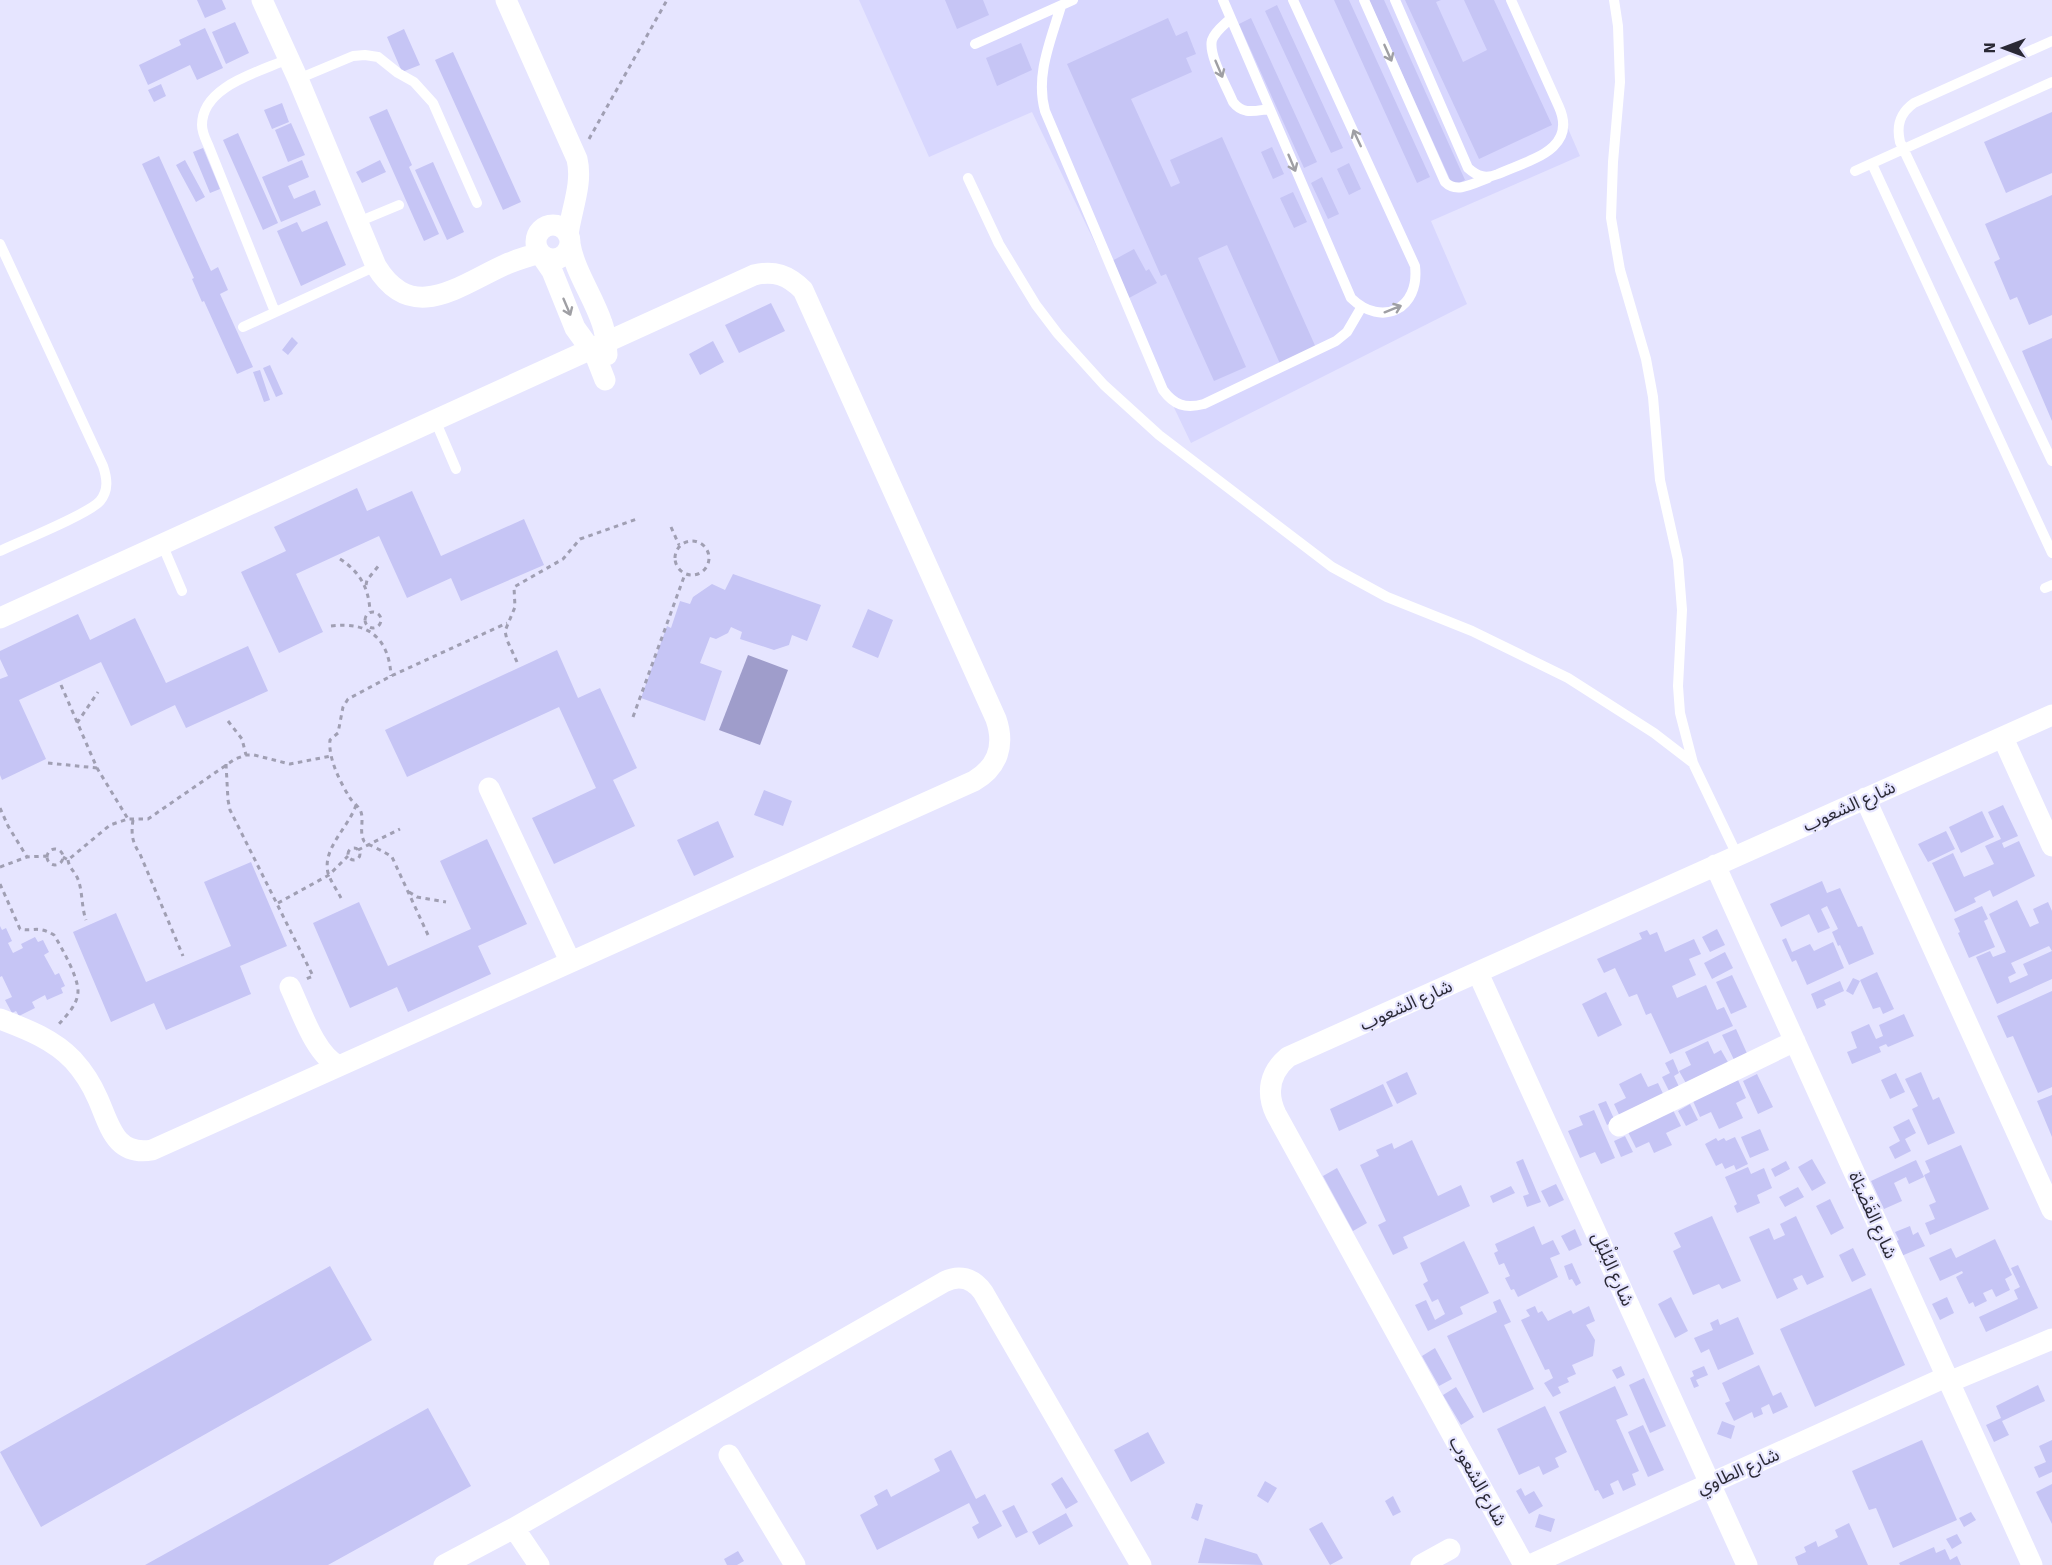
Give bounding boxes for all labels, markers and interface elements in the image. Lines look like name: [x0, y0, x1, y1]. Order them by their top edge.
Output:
north arrow: [1974, 18, 2034, 78]
text: N: [1980, 42, 2000, 54]
one-way arrow: [1383, 44, 1394, 62]
one-way arrow: [1214, 59, 1225, 77]
one-way arrow: [1351, 130, 1362, 148]
one-way arrow: [1287, 153, 1298, 171]
one-way arrow: [562, 298, 573, 316]
one-way arrow: [1383, 303, 1401, 314]
street label: شارع الشعوب: [1799, 776, 1900, 839]
street label: شارع الشعوب: [1356, 975, 1457, 1038]
street label: شارع القَصْبَاة: [1841, 1168, 1902, 1263]
street label: شارع البُلْبُل: [1584, 1228, 1641, 1311]
street label: شارع الشعوب: [1442, 1432, 1512, 1531]
street label: شارع الطاوي: [1693, 1443, 1784, 1502]

